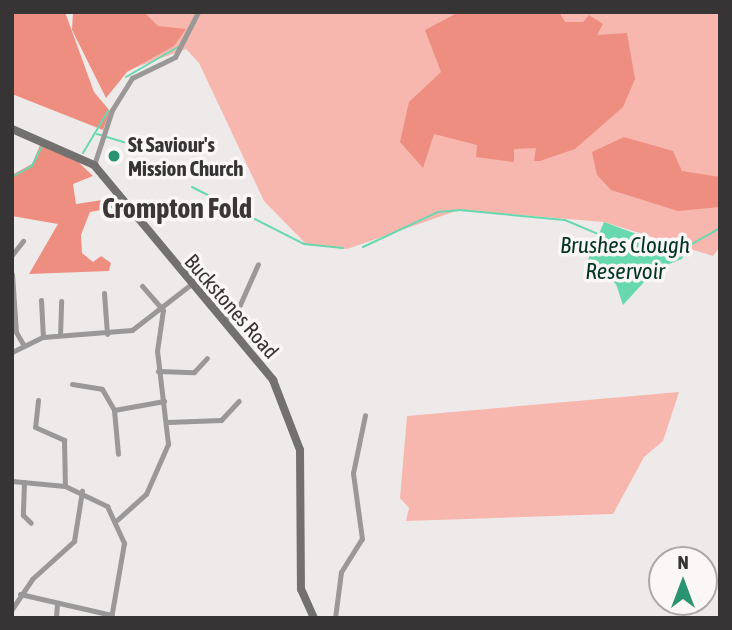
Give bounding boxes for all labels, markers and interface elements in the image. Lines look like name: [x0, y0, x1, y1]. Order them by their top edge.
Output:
place label: St Saviour's Mission Church: [128, 131, 243, 181]
marker: St Saviour's Mission Church: [106, 148, 122, 164]
district label: Crompton Fold: [102, 191, 252, 225]
water label: Brushes Clough Reservoir: [560, 231, 690, 285]
street label: Buckstones Road: [180, 249, 284, 363]
north arrow: [648, 546, 718, 616]
text: N: [677, 551, 689, 573]

